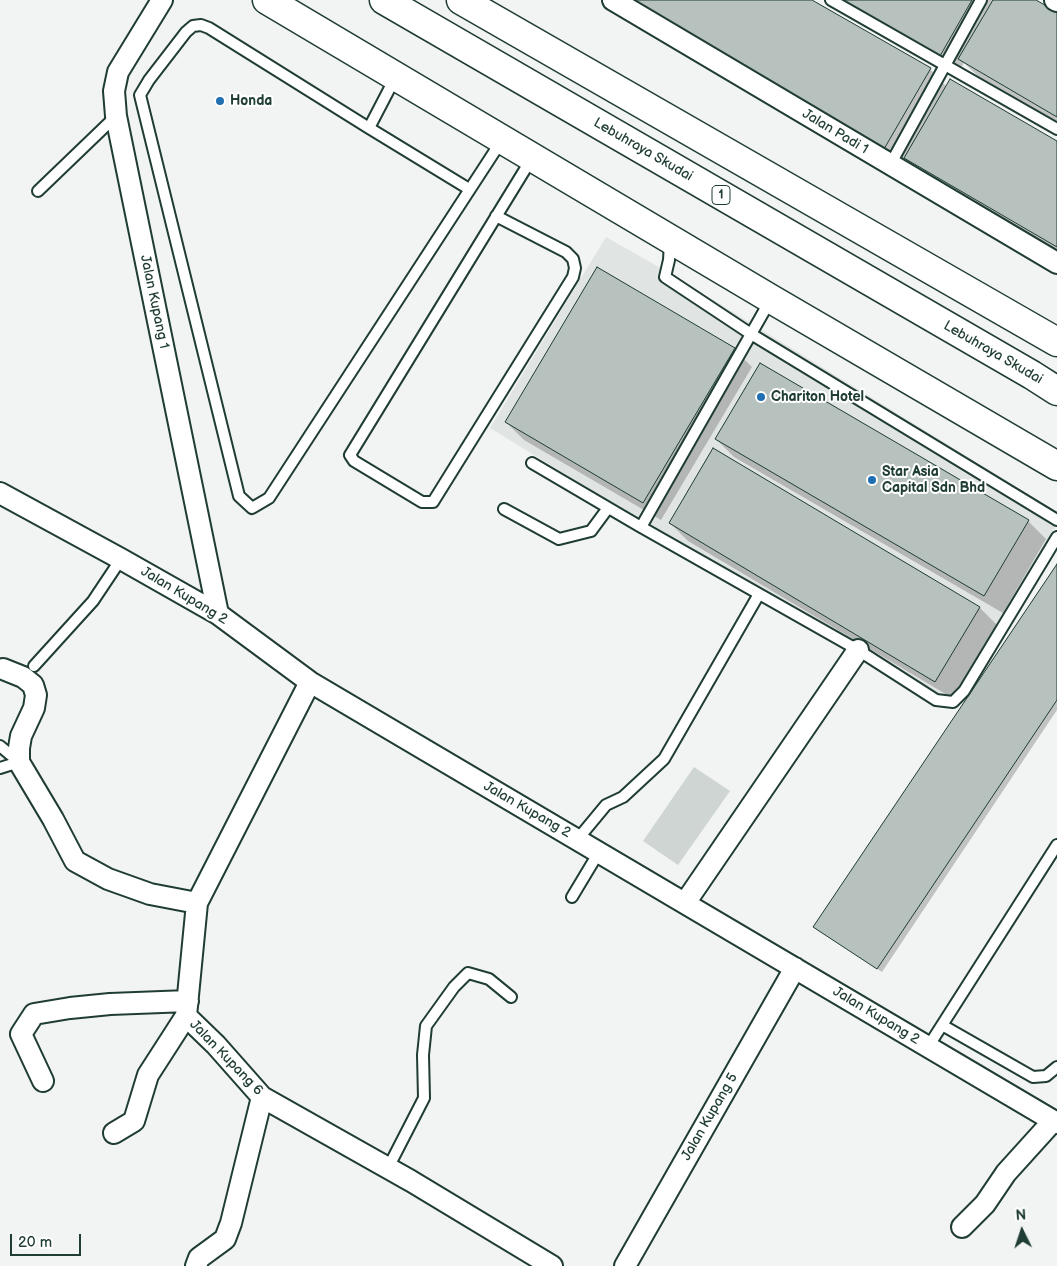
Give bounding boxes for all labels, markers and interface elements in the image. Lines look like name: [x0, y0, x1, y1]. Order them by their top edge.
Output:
place label: Honda: [230, 93, 272, 109]
marker: Honda: [214, 95, 226, 107]
street label: Jalan Padi 1: [799, 106, 871, 158]
street label: Lebuhraya Skudai: [590, 115, 696, 185]
road number: 1: [712, 186, 730, 204]
street label: Jalan Kupang 1: [136, 254, 172, 350]
street label: Lebuhraya Skudai: [940, 318, 1046, 388]
place label: Chariton Hotel: [771, 389, 864, 405]
marker: Chariton Hotel: [755, 391, 767, 403]
place label: Star Asia Capital Sdn Bhd: [882, 464, 985, 497]
marker: Star Asia Capital Sdn Bhd: [866, 474, 878, 486]
street label: Jalan Kupang 2: [138, 564, 230, 628]
street label: Jalan Kupang 2: [480, 778, 574, 842]
street label: Jalan Kupang 2: [830, 984, 922, 1048]
street label: Jalan Kupang 6: [186, 1017, 266, 1099]
street label: Jalan Kupang 5: [678, 1070, 742, 1164]
north arrow: [997, 1206, 1047, 1256]
text: N: [1015, 1207, 1027, 1224]
scale bar: [12, 1224, 84, 1256]
text: 20 m: [18, 1233, 52, 1252]

